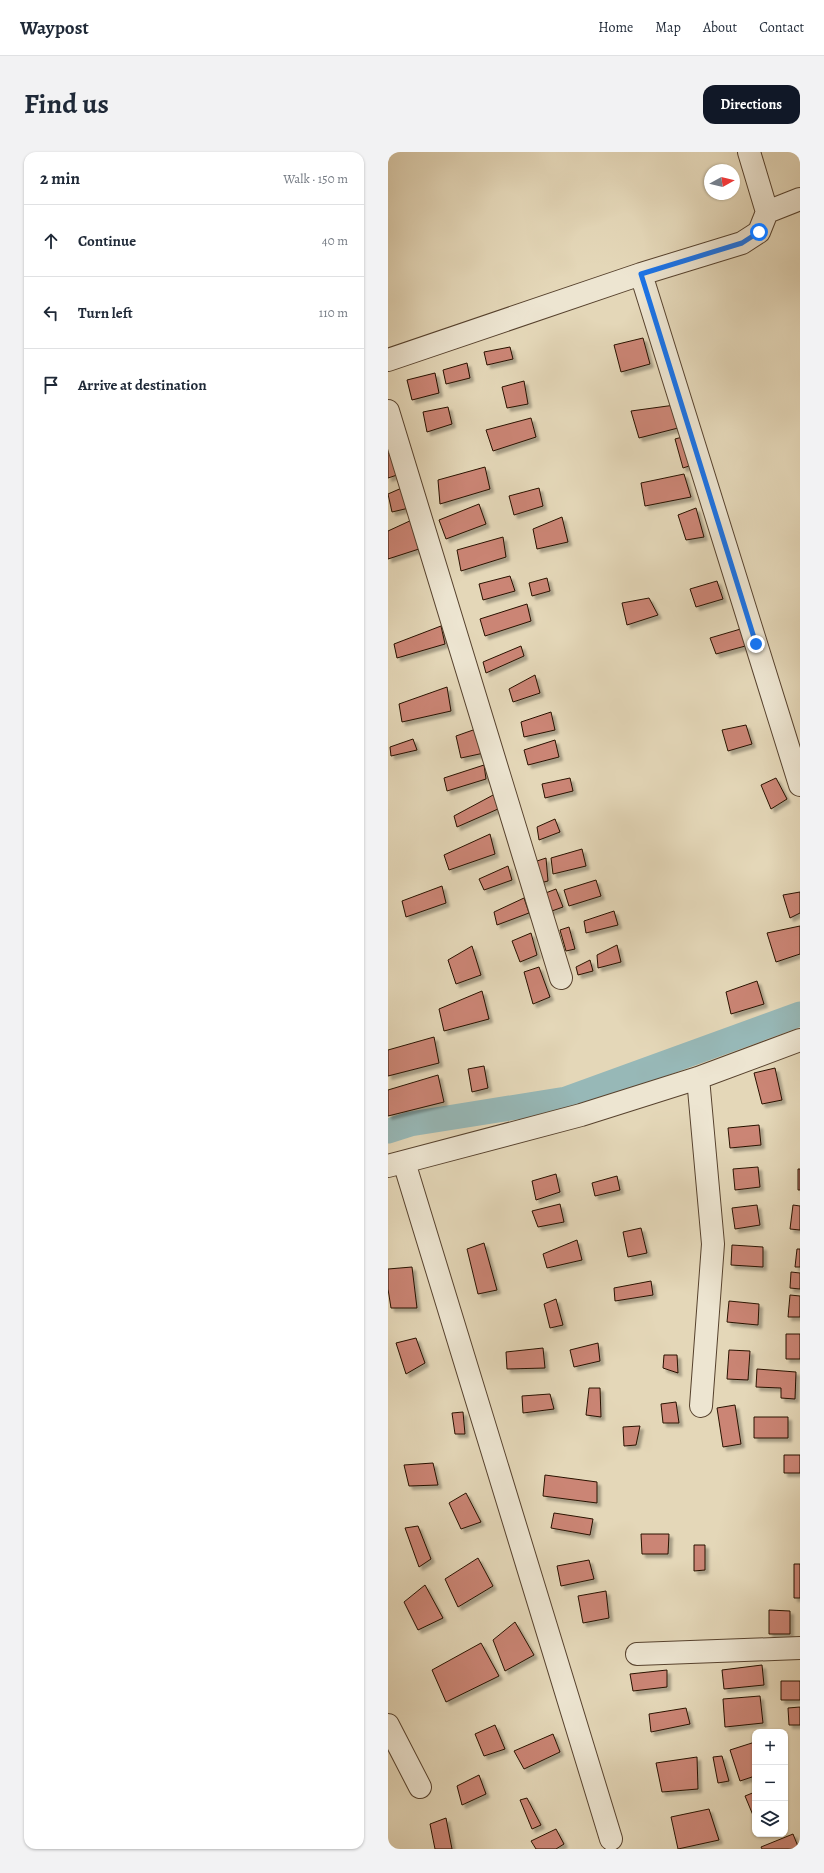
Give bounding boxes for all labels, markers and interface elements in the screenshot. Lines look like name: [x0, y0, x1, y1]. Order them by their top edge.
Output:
text: Waypost: [20, 15, 89, 41]
text: Home: [598, 18, 633, 37]
text: Map: [655, 18, 681, 37]
text: About: [703, 18, 737, 37]
text: Contact: [759, 18, 804, 37]
text: Find us: [24, 85, 109, 123]
button: Directions: [703, 85, 800, 124]
north arrow: [704, 164, 740, 200]
text: 2 min: [40, 167, 80, 190]
text: Walk · 150 m: [283, 170, 348, 187]
route start: [750, 223, 768, 241]
icon: ahead: [40, 230, 62, 252]
text: Continue: [78, 231, 136, 251]
text: 40 m: [322, 232, 348, 249]
icon: left: [40, 302, 62, 324]
text: Turn left: [78, 303, 133, 323]
text: 110 m: [319, 304, 348, 321]
icon: arrive: [40, 374, 62, 396]
text: Arrive at destination: [78, 375, 207, 395]
route end: [747, 635, 765, 653]
map controls: [752, 1729, 788, 1837]
button: +: [752, 1729, 788, 1765]
button: −: [752, 1765, 788, 1801]
button: layers: [752, 1801, 788, 1837]

